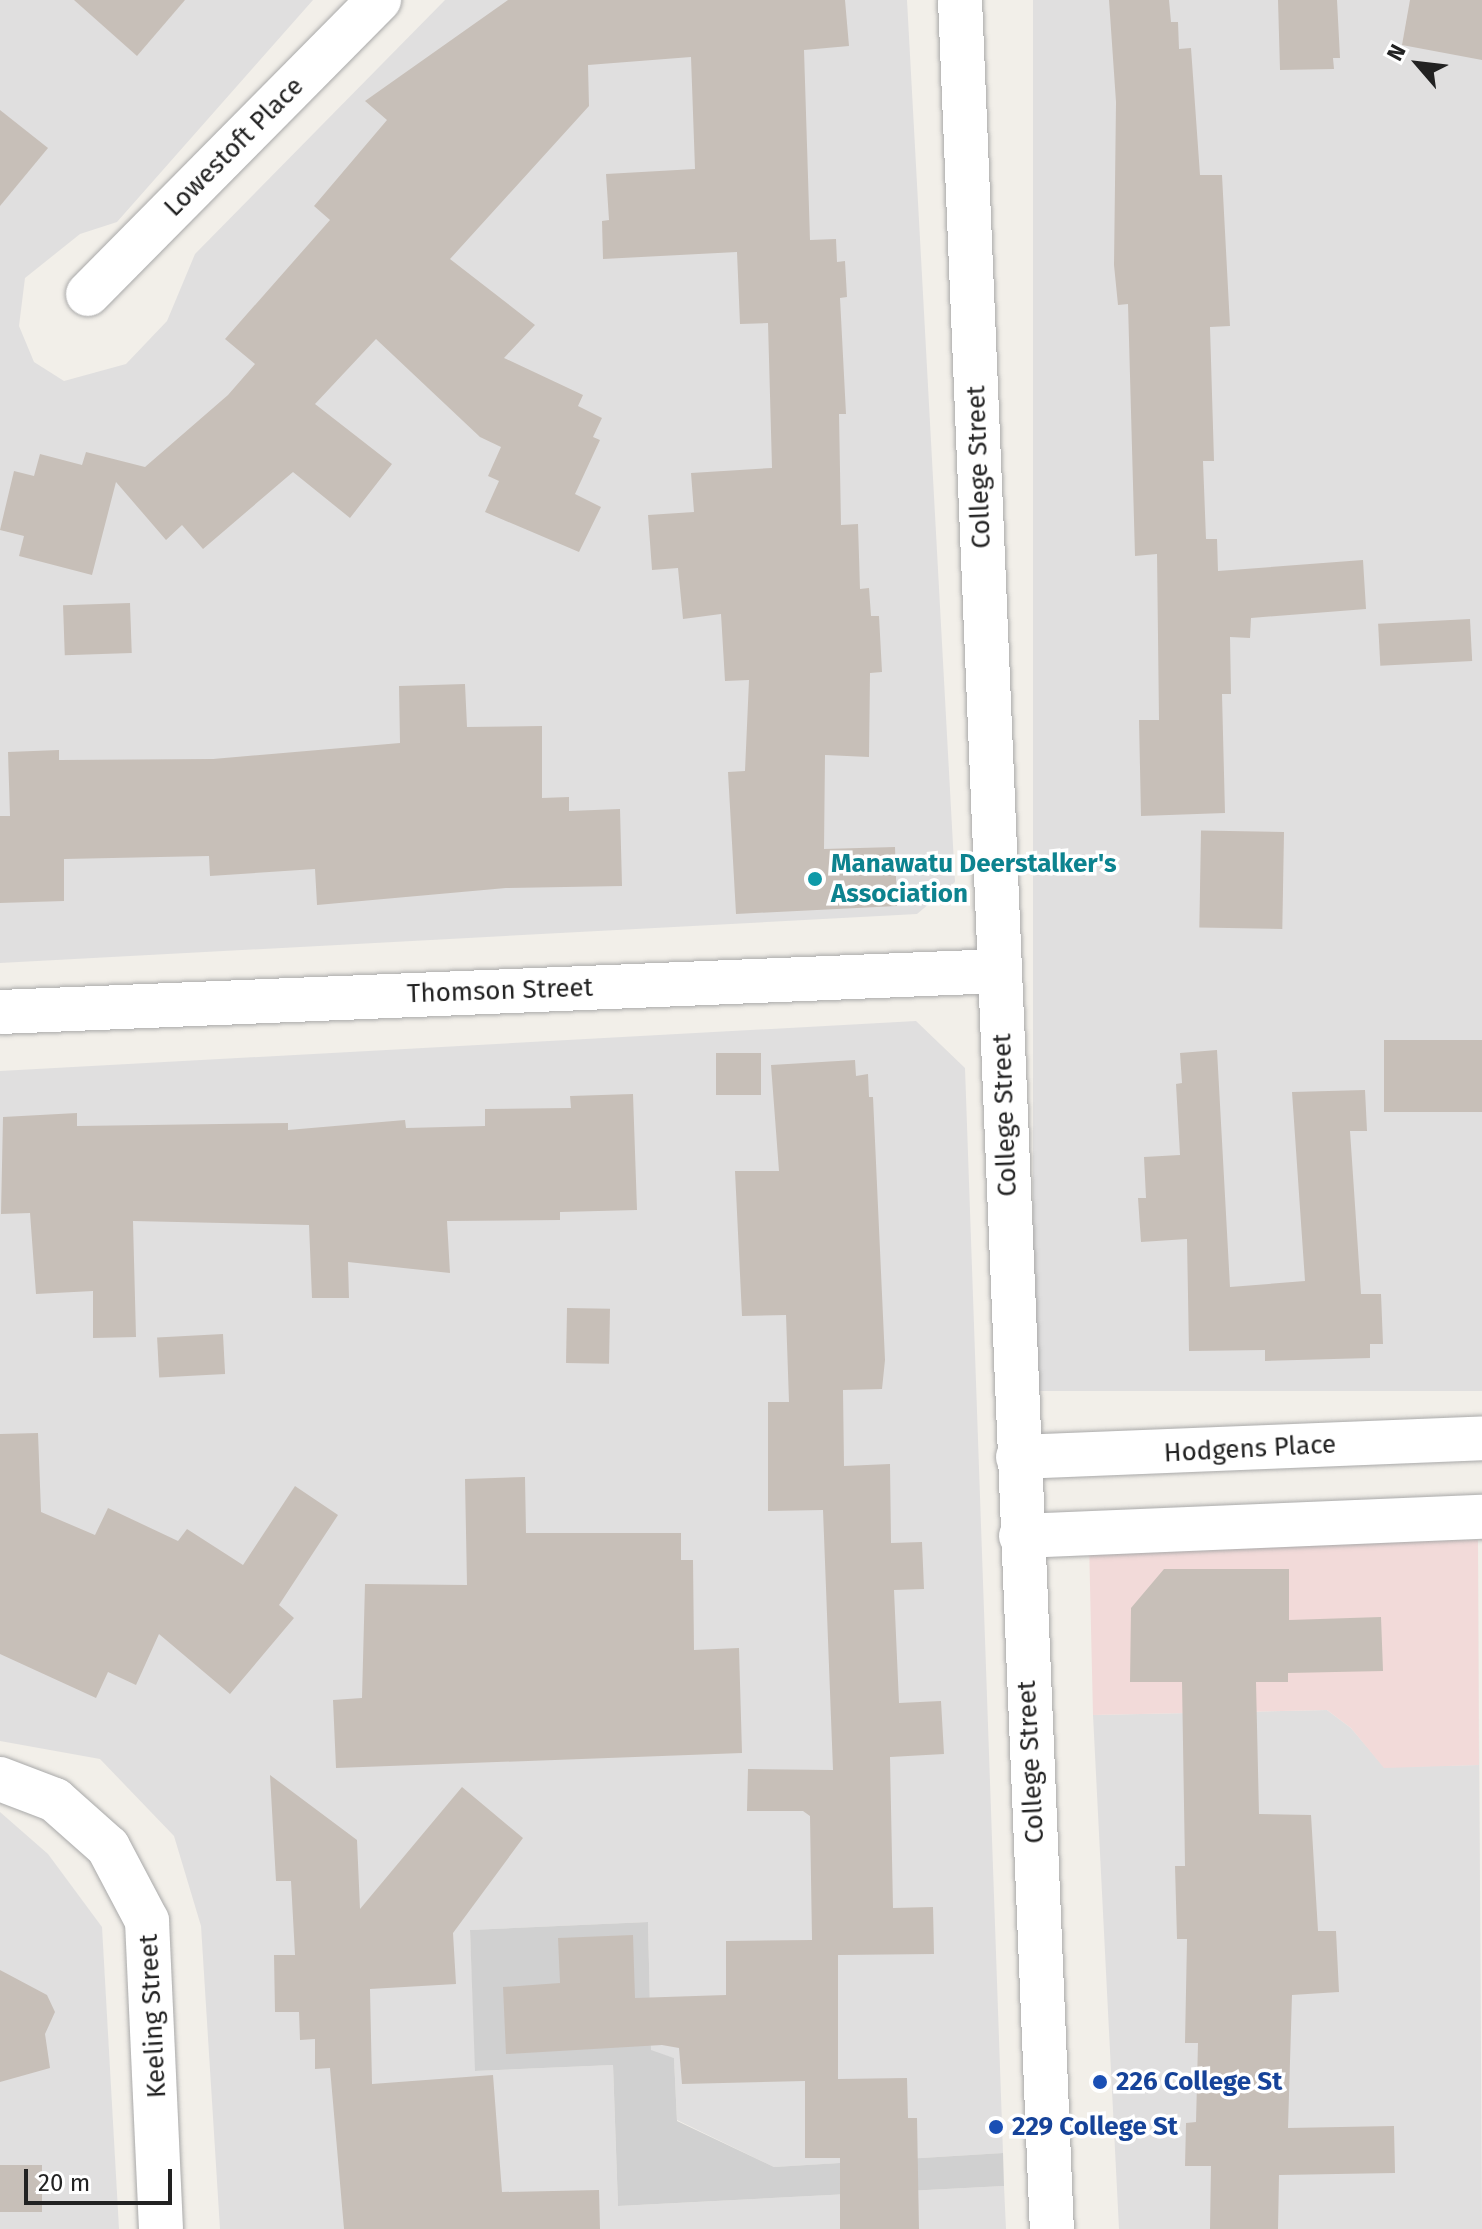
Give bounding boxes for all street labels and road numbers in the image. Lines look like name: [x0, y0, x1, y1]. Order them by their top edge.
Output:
street label: Lowestoft Place: [158, 71, 310, 223]
street label: College Street: [961, 385, 997, 549]
street label: Thomson Street: [406, 972, 594, 1010]
street label: College Street: [987, 1033, 1023, 1197]
street label: Hodgens Place: [1163, 1429, 1337, 1469]
street label: College Street: [1011, 1680, 1051, 1844]
street label: Keeling Street: [133, 1933, 173, 2099]

